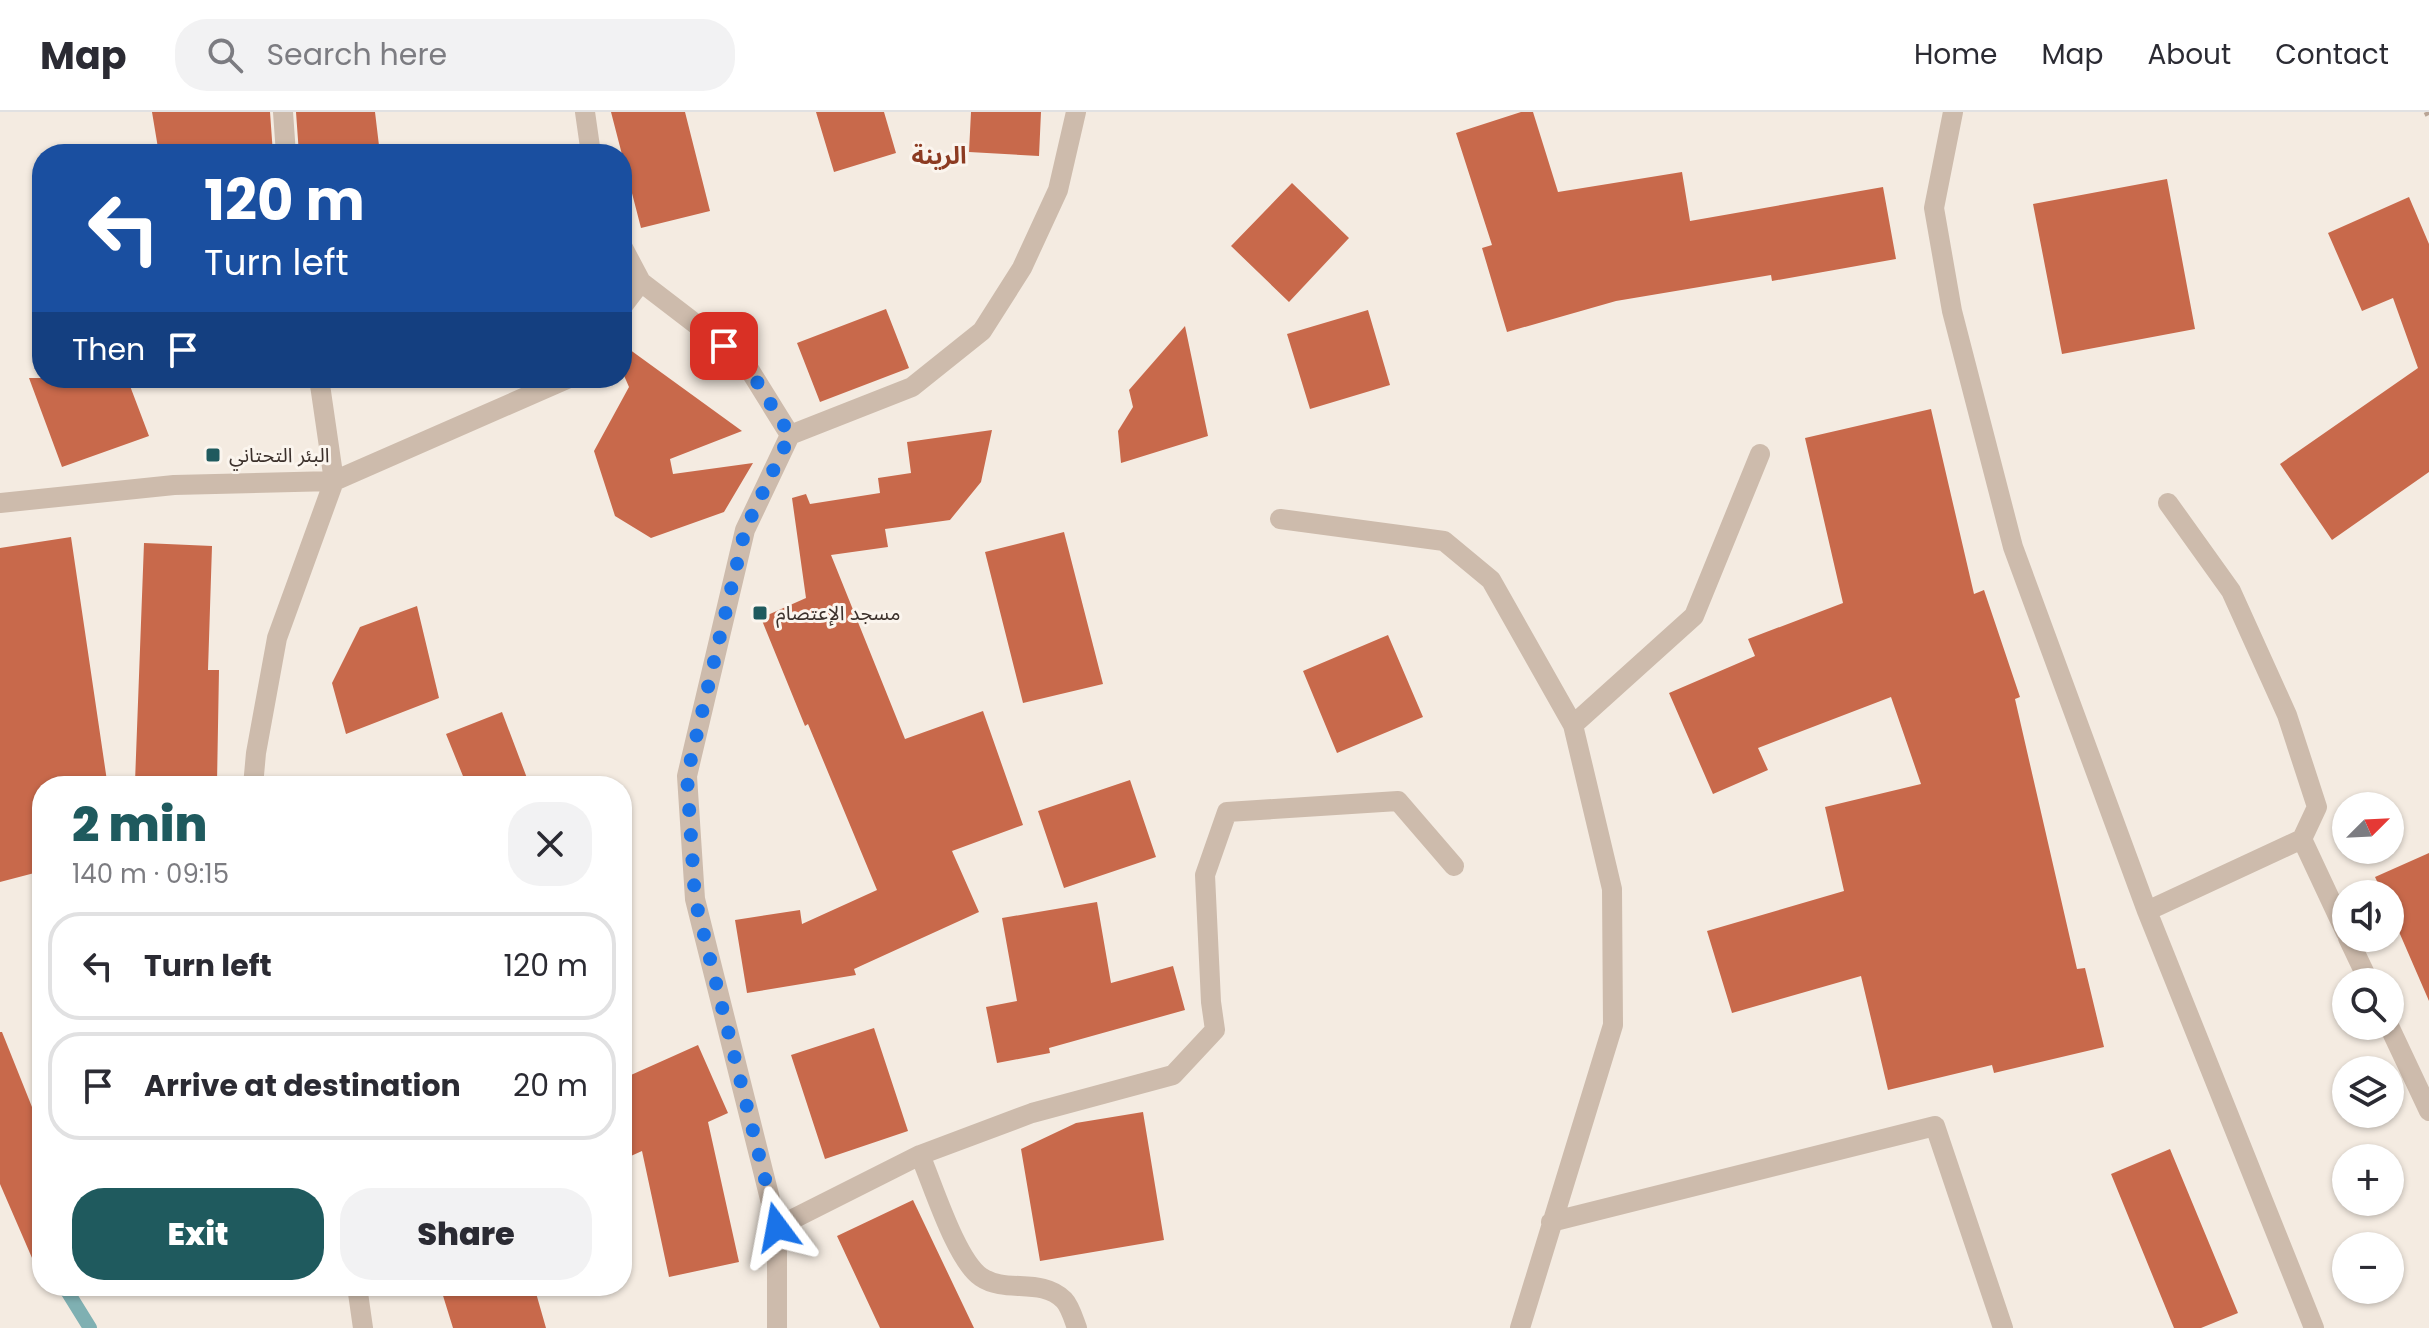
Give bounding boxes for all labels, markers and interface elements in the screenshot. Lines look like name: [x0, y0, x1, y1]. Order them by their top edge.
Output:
search box: [175, 19, 735, 91]
text: Map: [40, 29, 127, 82]
icon: search: [203, 33, 247, 77]
text: Search here: [267, 33, 447, 76]
text: Home: [1914, 35, 1997, 74]
text: Map: [2041, 35, 2103, 74]
text: About: [2147, 35, 2231, 74]
text: Contact: [2275, 35, 2389, 74]
district label: الرينة: [912, 139, 966, 172]
text: 120 m: [204, 161, 365, 240]
icon: left: [72, 176, 176, 280]
text: Turn left: [204, 237, 349, 288]
pin: [690, 312, 758, 380]
icon: arrive: [702, 324, 746, 368]
text: Then: [72, 328, 145, 371]
icon: arrive: [161, 328, 205, 372]
place label: البئر التحتاني: [229, 441, 329, 471]
marker: البئر التحتاني: [204, 446, 222, 464]
place label: مسجد الإعتصام: [776, 599, 901, 628]
marker: مسجد الإعتصام: [751, 604, 769, 622]
text: 2 min: [72, 791, 207, 858]
north arrow: [2332, 792, 2404, 864]
map controls: [2332, 792, 2404, 1304]
button: close: [508, 802, 592, 886]
text: 140 m · 09:15: [72, 856, 229, 892]
button: sound: [2332, 880, 2404, 952]
icon: left: [76, 944, 120, 988]
text: Turn left: [144, 944, 272, 987]
text: 120 m: [503, 944, 588, 987]
button: search: [2332, 968, 2404, 1040]
button: layers: [2332, 1056, 2404, 1128]
icon: arrive: [76, 1064, 120, 1108]
text: Arrive at destination: [144, 1064, 461, 1107]
text: 20 m: [513, 1064, 588, 1107]
button: +: [2332, 1144, 2404, 1216]
position arrow: [735, 1185, 819, 1269]
button: Exit: [72, 1188, 324, 1280]
button: Share: [340, 1188, 592, 1280]
button: −: [2332, 1232, 2404, 1304]

